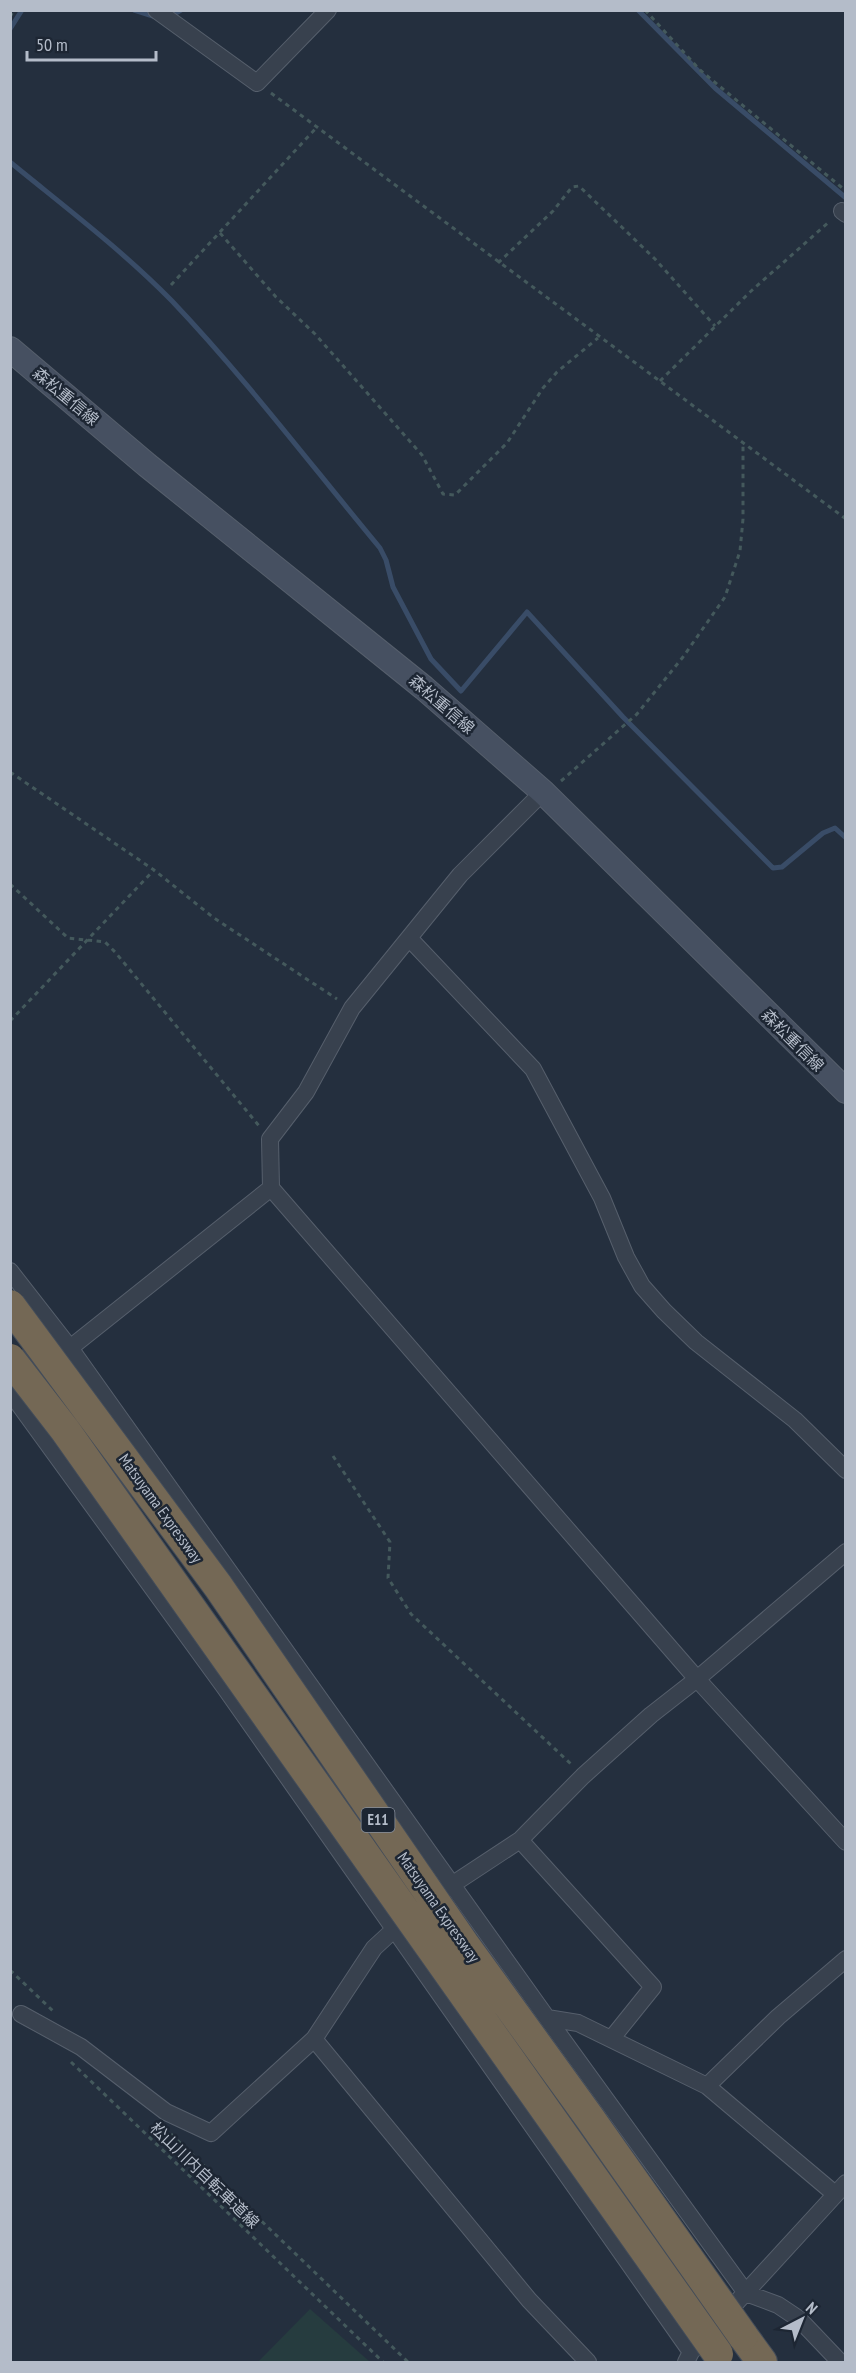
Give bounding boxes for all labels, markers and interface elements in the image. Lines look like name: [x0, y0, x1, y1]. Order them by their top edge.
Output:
scale bar: [27, 24, 156, 62]
text: 50 m: [36, 33, 68, 56]
street label: 森松重信線: [29, 363, 103, 429]
street label: 森松重信線: [405, 670, 479, 738]
street label: 森松重信線: [758, 1005, 828, 1075]
street label: Matsuyama Expressway: [115, 1450, 207, 1566]
road number: E11: [362, 1808, 394, 1832]
street label: Matsuyama Expressway: [394, 1848, 484, 1966]
street label: 松山川内自転車道線: [146, 2118, 264, 2232]
north arrow: [772, 2289, 832, 2349]
text: N: [802, 2298, 822, 2318]

